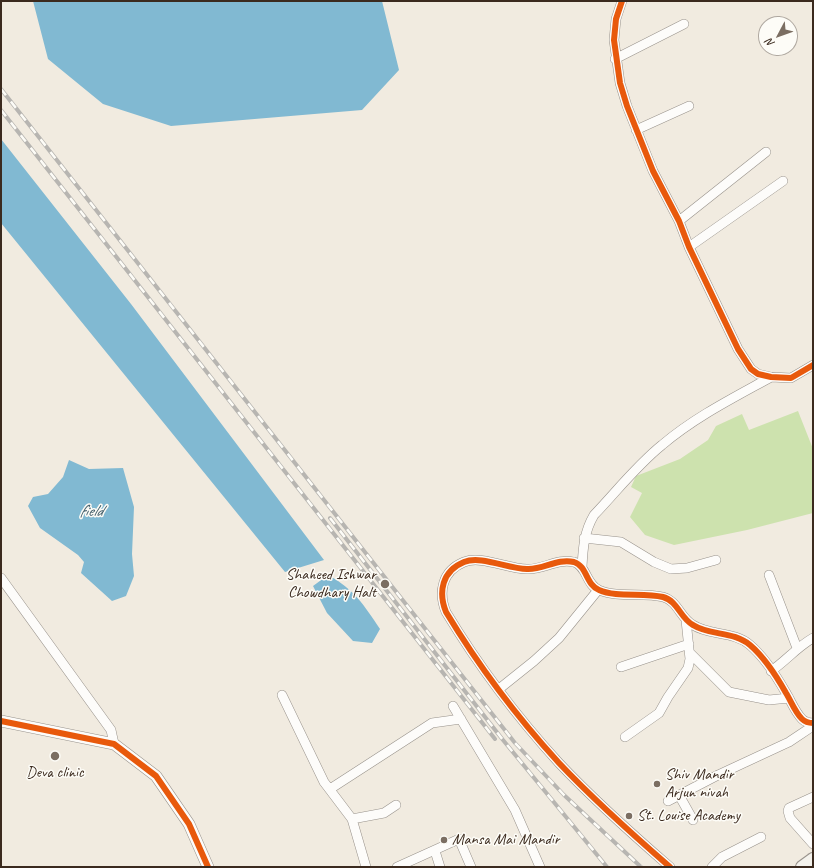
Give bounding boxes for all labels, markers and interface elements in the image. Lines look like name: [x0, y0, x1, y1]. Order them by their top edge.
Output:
north arrow: [758, 16, 798, 56]
text: N: [762, 36, 777, 50]
water label: field: [79, 502, 103, 522]
place label: Shaheed Ishwar Chowdhary Halt: [286, 565, 376, 603]
marker: Shaheed Ishwar Chowdhary Halt: [379, 578, 391, 590]
marker: Deva clinic: [49, 750, 61, 762]
place label: Deva clinic: [26, 763, 84, 783]
place label: Shiv Mandir Arjun nivah: [665, 765, 733, 803]
marker: Shiv Mandir Arjun nivah: [652, 779, 662, 789]
place label: St. Louise Academy: [637, 806, 740, 826]
marker: St. Louise Academy: [624, 811, 634, 821]
place label: Mansa Mai Mandir: [452, 830, 560, 850]
marker: Mansa Mai Mandir: [439, 835, 449, 845]

